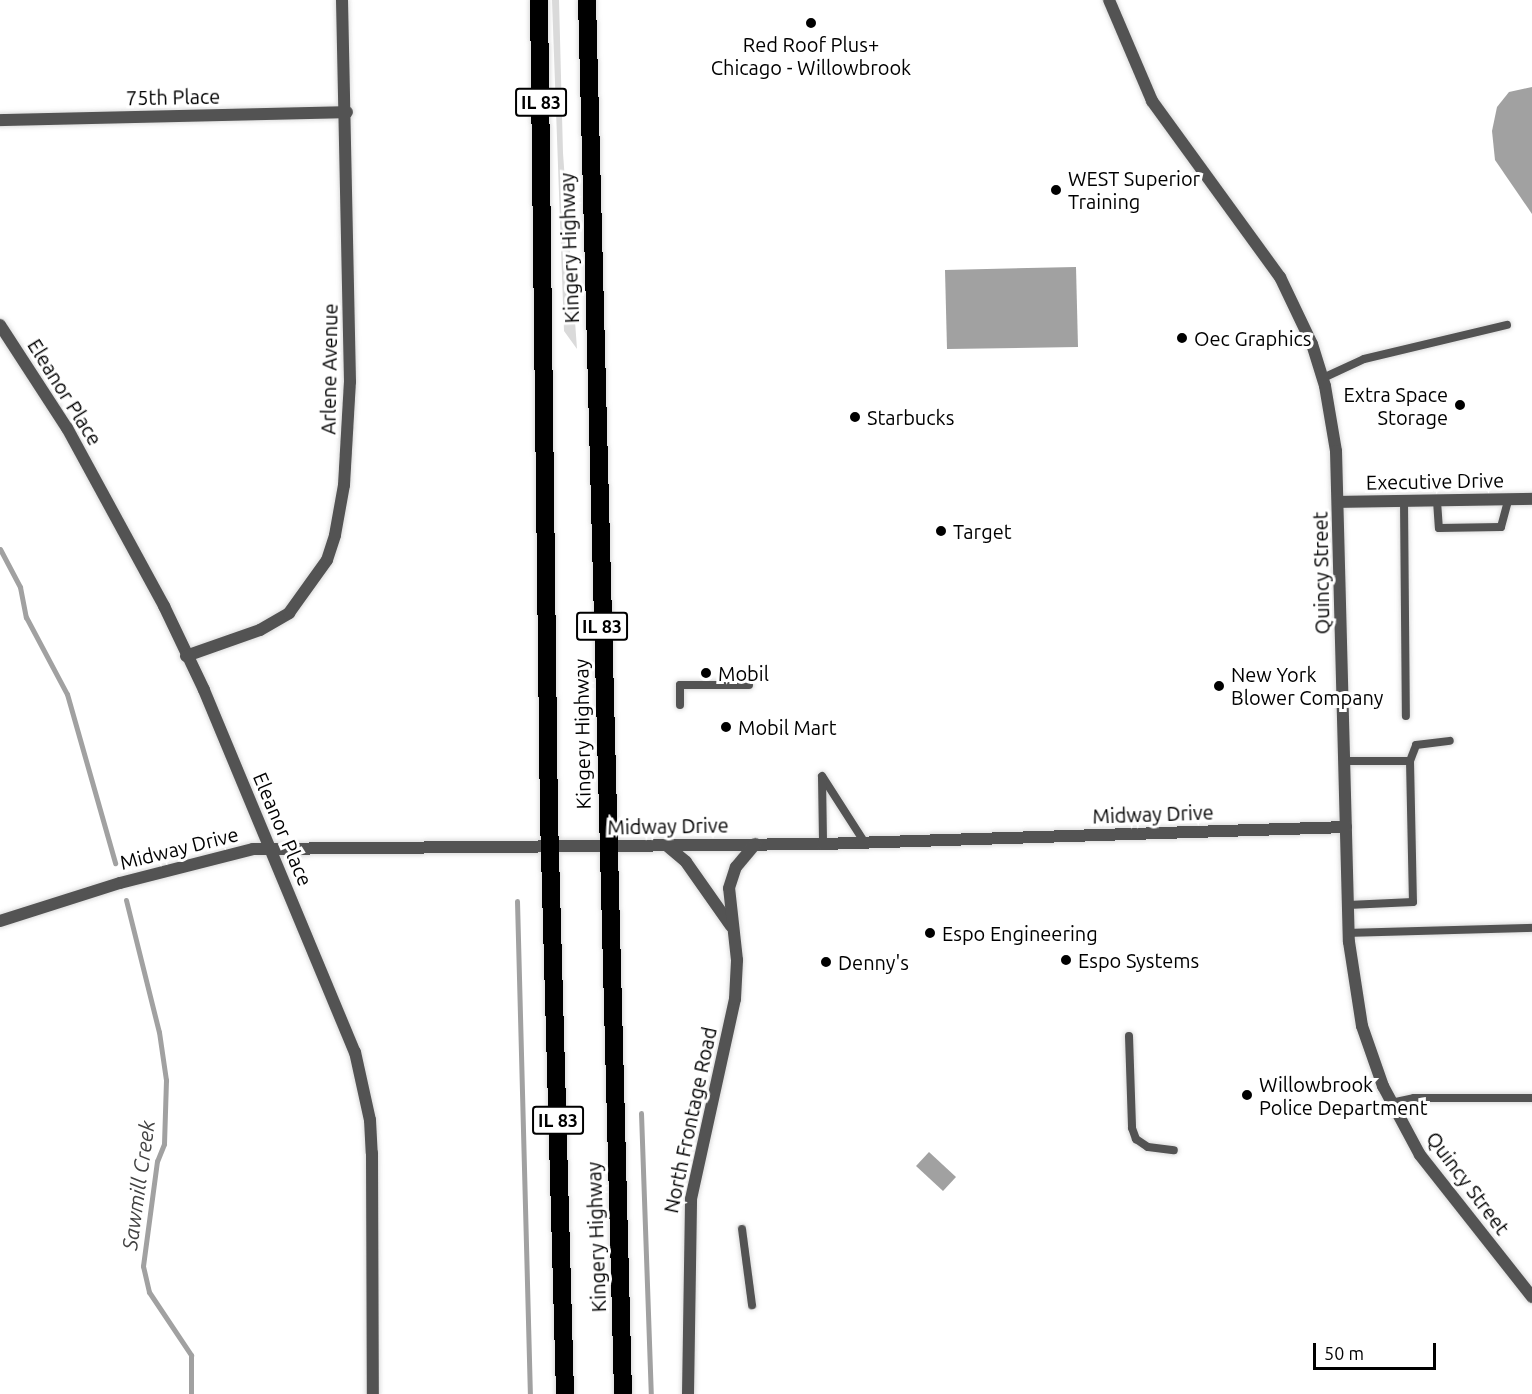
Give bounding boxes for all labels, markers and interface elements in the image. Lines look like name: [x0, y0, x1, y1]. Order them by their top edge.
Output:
marker: Red Roof Plus+ Chicago - Willowbrook: [804, 16, 818, 30]
place label: Red Roof Plus+ Chicago - Willowbrook: [711, 33, 911, 80]
street label: 75th Place: [126, 84, 220, 110]
road number: IL 83: [514, 87, 568, 117]
place label: WEST Superior Training: [1068, 166, 1200, 213]
street label: Kingery Highway: [554, 172, 584, 324]
marker: WEST Superior Training: [1049, 183, 1063, 197]
street label: Arlene Avenue: [316, 303, 342, 435]
place label: Oec Graphics: [1194, 326, 1311, 350]
marker: Oec Graphics: [1175, 331, 1189, 345]
street label: Eleanor Place: [23, 334, 107, 450]
place label: Extra Space Storage: [1343, 382, 1448, 429]
marker: Extra Space Storage: [1453, 398, 1467, 412]
place label: Starbucks: [867, 405, 954, 429]
marker: Starbucks: [848, 410, 862, 424]
street label: Executive Drive: [1366, 468, 1504, 494]
street label: Quincy Street: [1308, 511, 1334, 635]
place label: Target: [953, 519, 1012, 543]
marker: Target: [934, 524, 948, 538]
road number: IL 83: [575, 611, 629, 641]
street label: Kingery Highway: [569, 658, 595, 810]
place label: Mobil: [718, 661, 769, 685]
place label: New York Blower Company: [1231, 662, 1383, 709]
marker: Mobil: [699, 666, 713, 680]
marker: New York Blower Company: [1212, 679, 1226, 693]
place label: Mobil Mart: [738, 715, 837, 739]
marker: Mobil Mart: [719, 720, 733, 734]
street label: Eleanor Place: [248, 769, 318, 889]
street label: Midway Drive: [1092, 800, 1214, 828]
street label: Midway Drive: [607, 813, 729, 839]
street label: Midway Drive: [117, 822, 241, 874]
place label: Espo Engineering: [942, 921, 1098, 945]
marker: Espo Engineering: [923, 926, 937, 940]
place label: Espo Systems: [1078, 948, 1199, 972]
place label: Denny's: [838, 950, 909, 974]
marker: Espo Systems: [1059, 953, 1073, 967]
marker: Denny's: [819, 955, 833, 969]
street label: North Frontage Road: [659, 1025, 721, 1215]
place label: Willowbrook Police Department: [1259, 1072, 1428, 1119]
marker: Willowbrook Police Department: [1240, 1088, 1254, 1102]
road number: IL 83: [531, 1105, 585, 1135]
water label: Sawmill Creek: [116, 1118, 160, 1252]
street label: Quincy Street: [1421, 1127, 1515, 1239]
street label: Kingery Highway: [581, 1161, 611, 1313]
scale bar: [1316, 1331, 1439, 1369]
text: 50 m: [1324, 1343, 1364, 1363]

